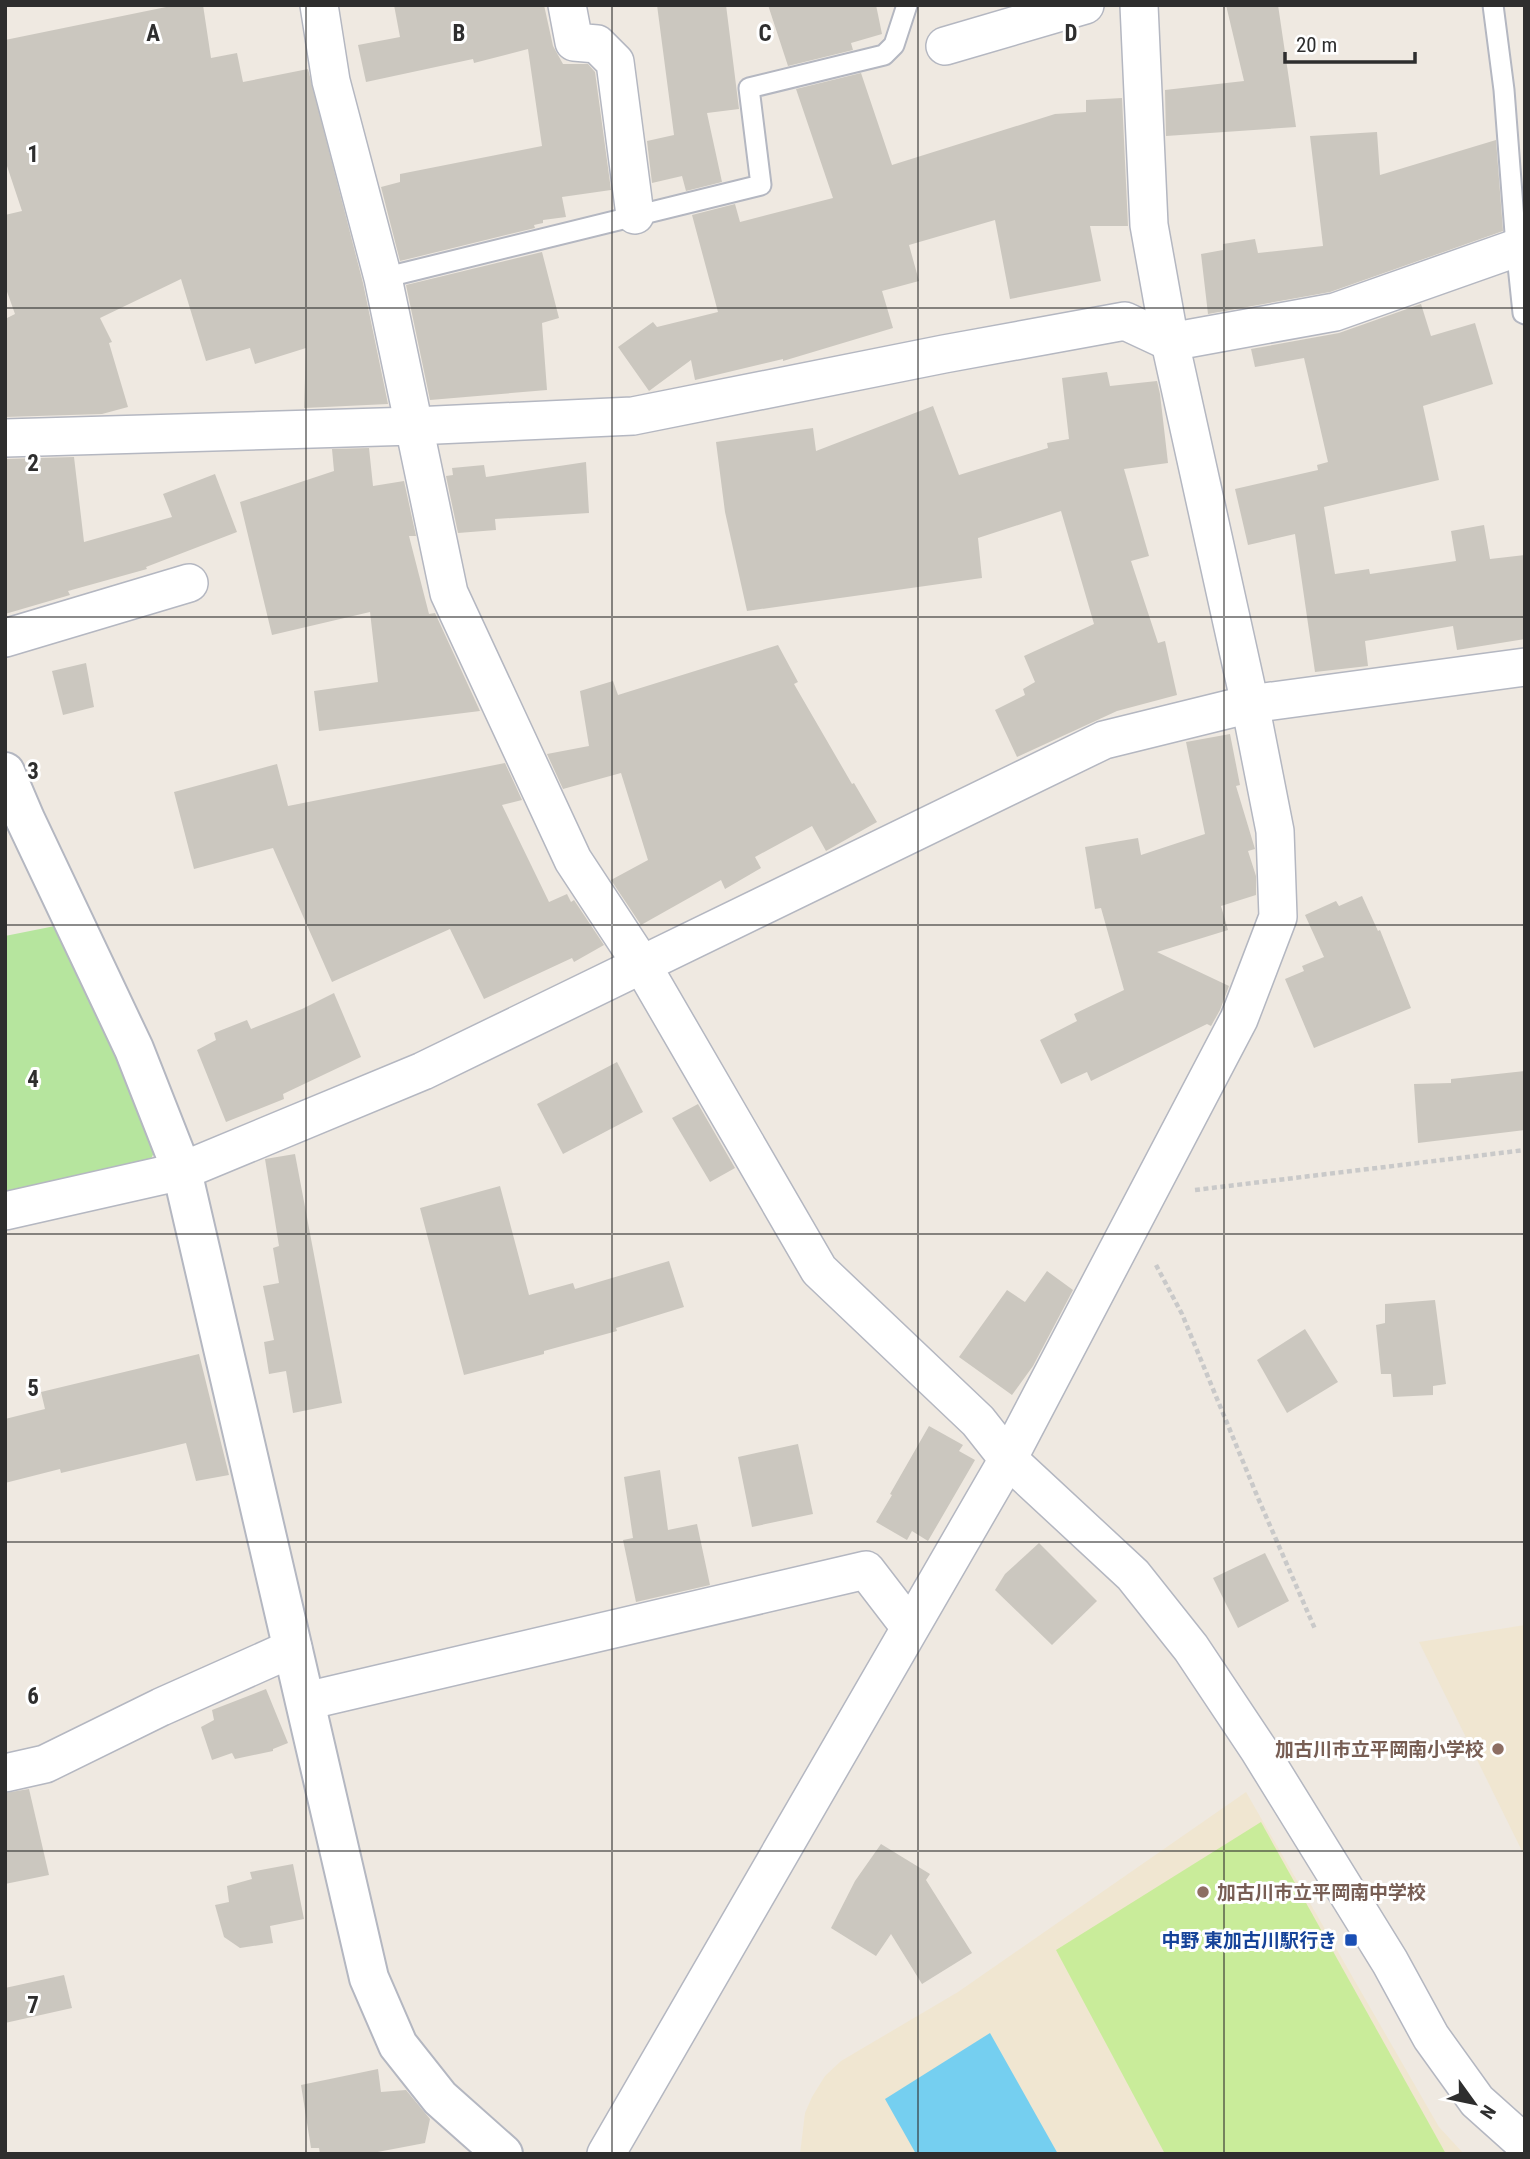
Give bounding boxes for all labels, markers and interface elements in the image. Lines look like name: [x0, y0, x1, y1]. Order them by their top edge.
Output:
text: A: [146, 20, 160, 47]
text: B: [453, 20, 465, 47]
text: C: [758, 20, 772, 47]
text: D: [1065, 20, 1078, 47]
scale bar: [1285, 21, 1414, 65]
text: 20 m: [1296, 33, 1337, 57]
text: 1: [27, 141, 39, 168]
text: 2: [27, 450, 39, 477]
text: 3: [27, 758, 39, 785]
text: 4: [27, 1066, 39, 1093]
text: 5: [27, 1375, 39, 1402]
text: 6: [27, 1683, 39, 1710]
place label: 加古川市立平岡南小学校: [1275, 1738, 1484, 1761]
marker: 加古川市立平岡南小学校: [1490, 1741, 1506, 1757]
place label: 加古川市立平岡南中学校: [1217, 1881, 1426, 1904]
marker: 加古川市立平岡南中学校: [1195, 1884, 1211, 1900]
place label: 中野 東加古川駅行き: [1162, 1929, 1337, 1952]
marker: 中野 東加古川駅行き: [1343, 1932, 1359, 1948]
text: 7: [27, 1992, 39, 2019]
north arrow: [1439, 2068, 1509, 2138]
text: N: [1475, 2101, 1501, 2123]

